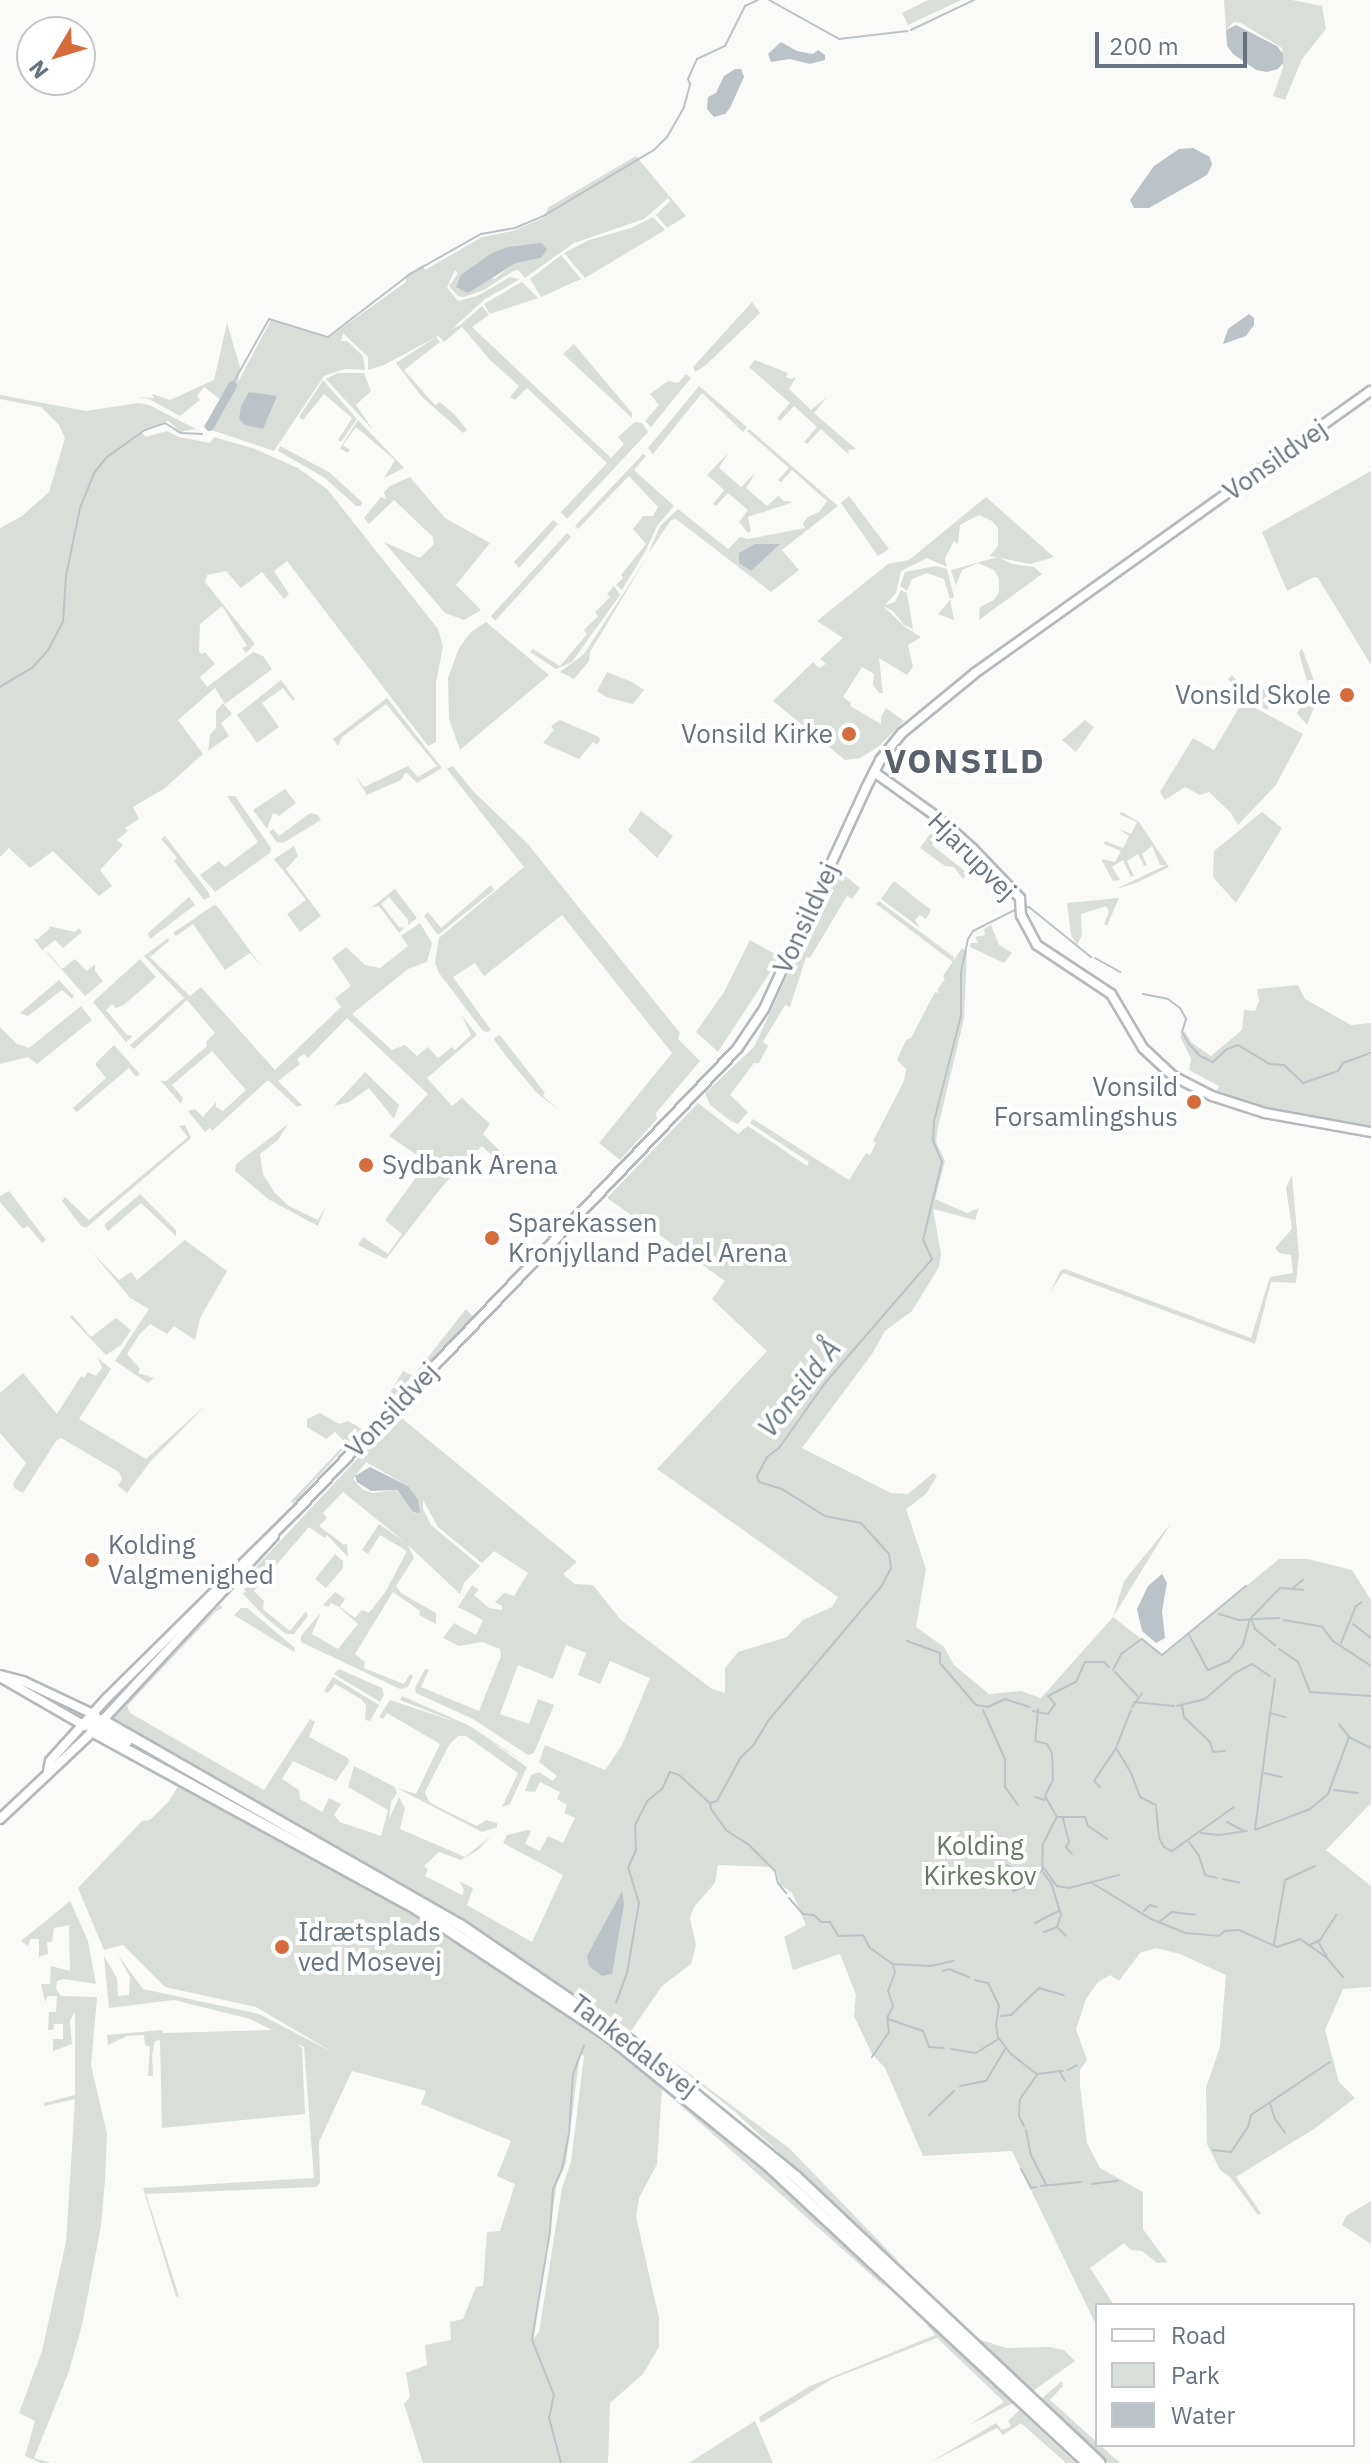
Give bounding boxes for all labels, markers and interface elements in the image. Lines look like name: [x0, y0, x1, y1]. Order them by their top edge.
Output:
north arrow: [16, 16, 96, 96]
scale bar: [1099, 16, 1251, 66]
text: 200 m: [1109, 30, 1179, 62]
text: N: [22, 55, 55, 85]
street label: Vonsildvej: [1217, 413, 1333, 507]
place label: Vonsild Skole: [1175, 679, 1331, 711]
marker: Vonsild Skole: [1338, 686, 1356, 704]
place label: Vonsild Kirke: [681, 718, 833, 750]
marker: Vonsild Kirke: [840, 725, 858, 743]
district label: VONSILD: [884, 741, 1046, 781]
street label: Hjarupvej: [922, 806, 1022, 906]
street label: Vonsildvej: [767, 857, 845, 979]
place label: Vonsild Forsamlingshus: [994, 1071, 1178, 1132]
marker: Vonsild Forsamlingshus: [1185, 1093, 1203, 1111]
place label: Sydbank Arena: [382, 1149, 558, 1181]
marker: Sydbank Arena: [357, 1156, 375, 1174]
place label: Sparekassen Kronjylland Padel Arena: [508, 1207, 787, 1268]
marker: Sparekassen Kronjylland Padel Arena: [483, 1229, 501, 1247]
water label: Vonsild Å: [750, 1332, 848, 1444]
street label: Vonsildvej: [339, 1356, 445, 1464]
place label: Kolding Valgmenighed: [108, 1529, 274, 1590]
marker: Kolding Valgmenighed: [83, 1551, 101, 1569]
park label: Kolding Kirkeskov: [923, 1830, 1037, 1892]
place label: Idrætsplads ved Mosevej: [298, 1916, 442, 1978]
marker: Idrætsplads ved Mosevej: [273, 1938, 291, 1956]
street label: Tankedalsvej: [564, 1988, 704, 2104]
legend: [1095, 2303, 1355, 2447]
text: Road: [1171, 2319, 1226, 2351]
text: Park: [1171, 2359, 1220, 2391]
text: Water: [1171, 2399, 1235, 2431]

